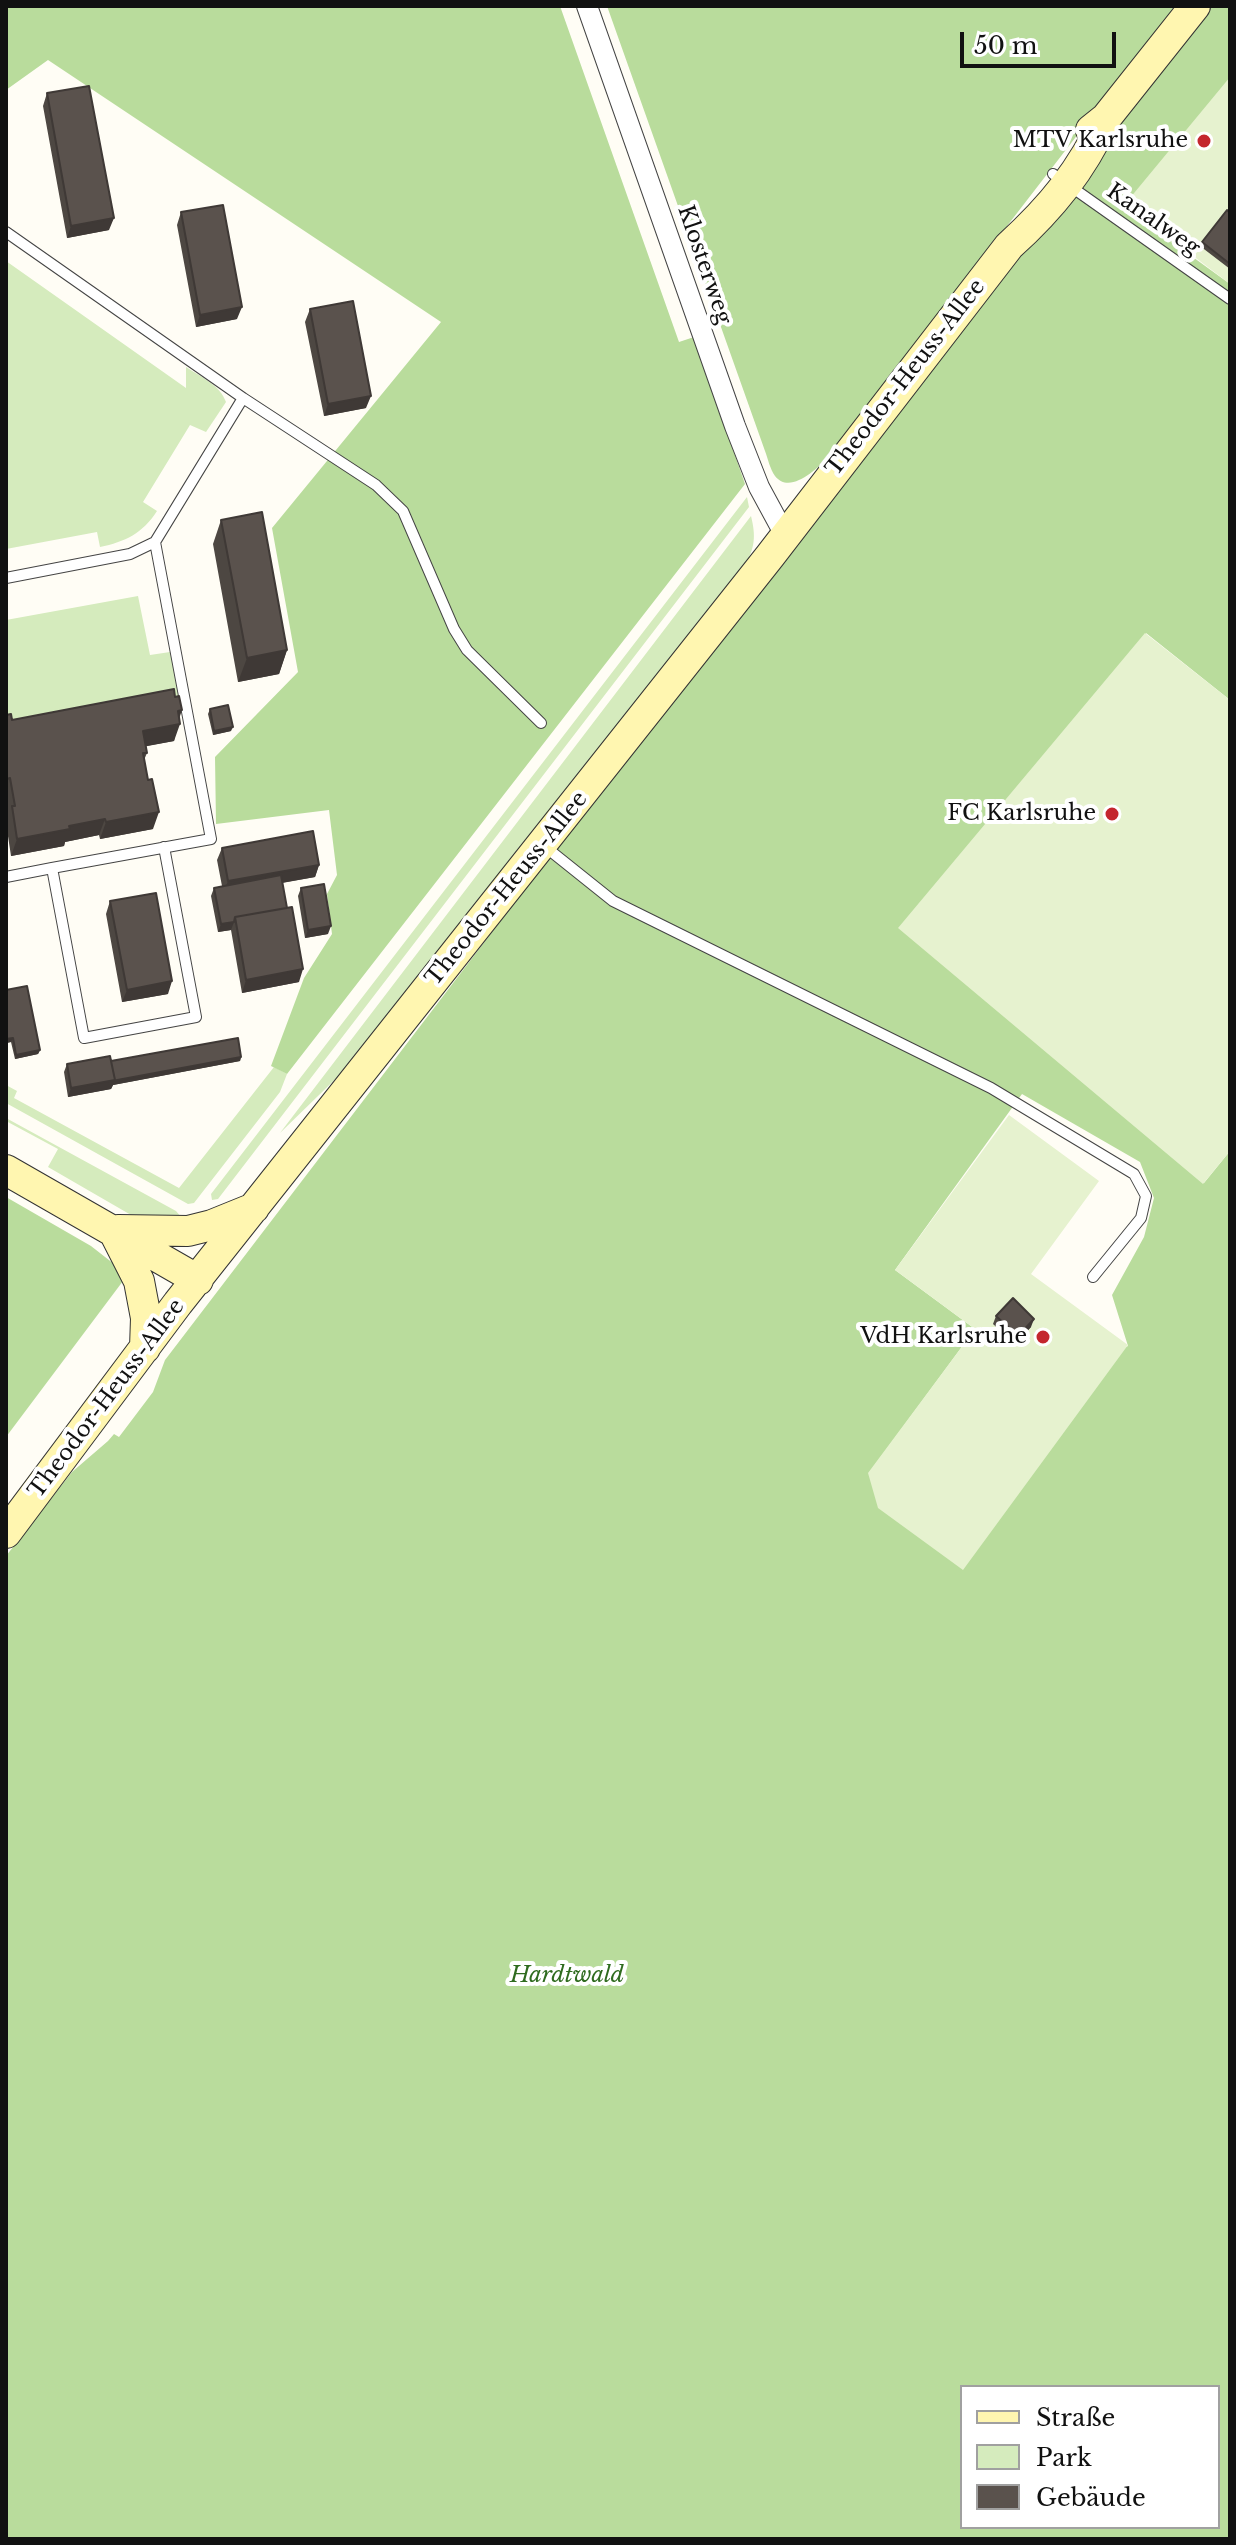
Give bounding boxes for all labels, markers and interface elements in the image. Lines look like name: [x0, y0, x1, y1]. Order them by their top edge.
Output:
scale bar: [964, 16, 1120, 66]
text: 50 m: [974, 31, 1037, 60]
place label: MTV Karlsruhe: [1013, 128, 1188, 154]
marker: MTV Karlsruhe: [1195, 132, 1213, 150]
street label: Kanalweg: [1101, 178, 1205, 262]
street label: Klosterweg: [671, 202, 737, 328]
street label: Theodor-Heuss-Allee: [821, 274, 991, 482]
street label: Theodor-Heuss-Allee: [421, 787, 593, 991]
place label: FC Karlsruhe: [947, 801, 1096, 827]
marker: FC Karlsruhe: [1103, 805, 1121, 823]
street label: Theodor-Heuss-Allee: [24, 1294, 190, 1504]
place label: VdH Karlsruhe: [860, 1324, 1027, 1350]
marker: VdH Karlsruhe: [1034, 1328, 1052, 1346]
park label: Hardtwald: [510, 1963, 624, 1989]
legend: [960, 2385, 1220, 2529]
text: Straße: [1036, 2403, 1115, 2432]
text: Park: [1036, 2443, 1092, 2472]
text: Gebäude: [1036, 2483, 1146, 2512]

